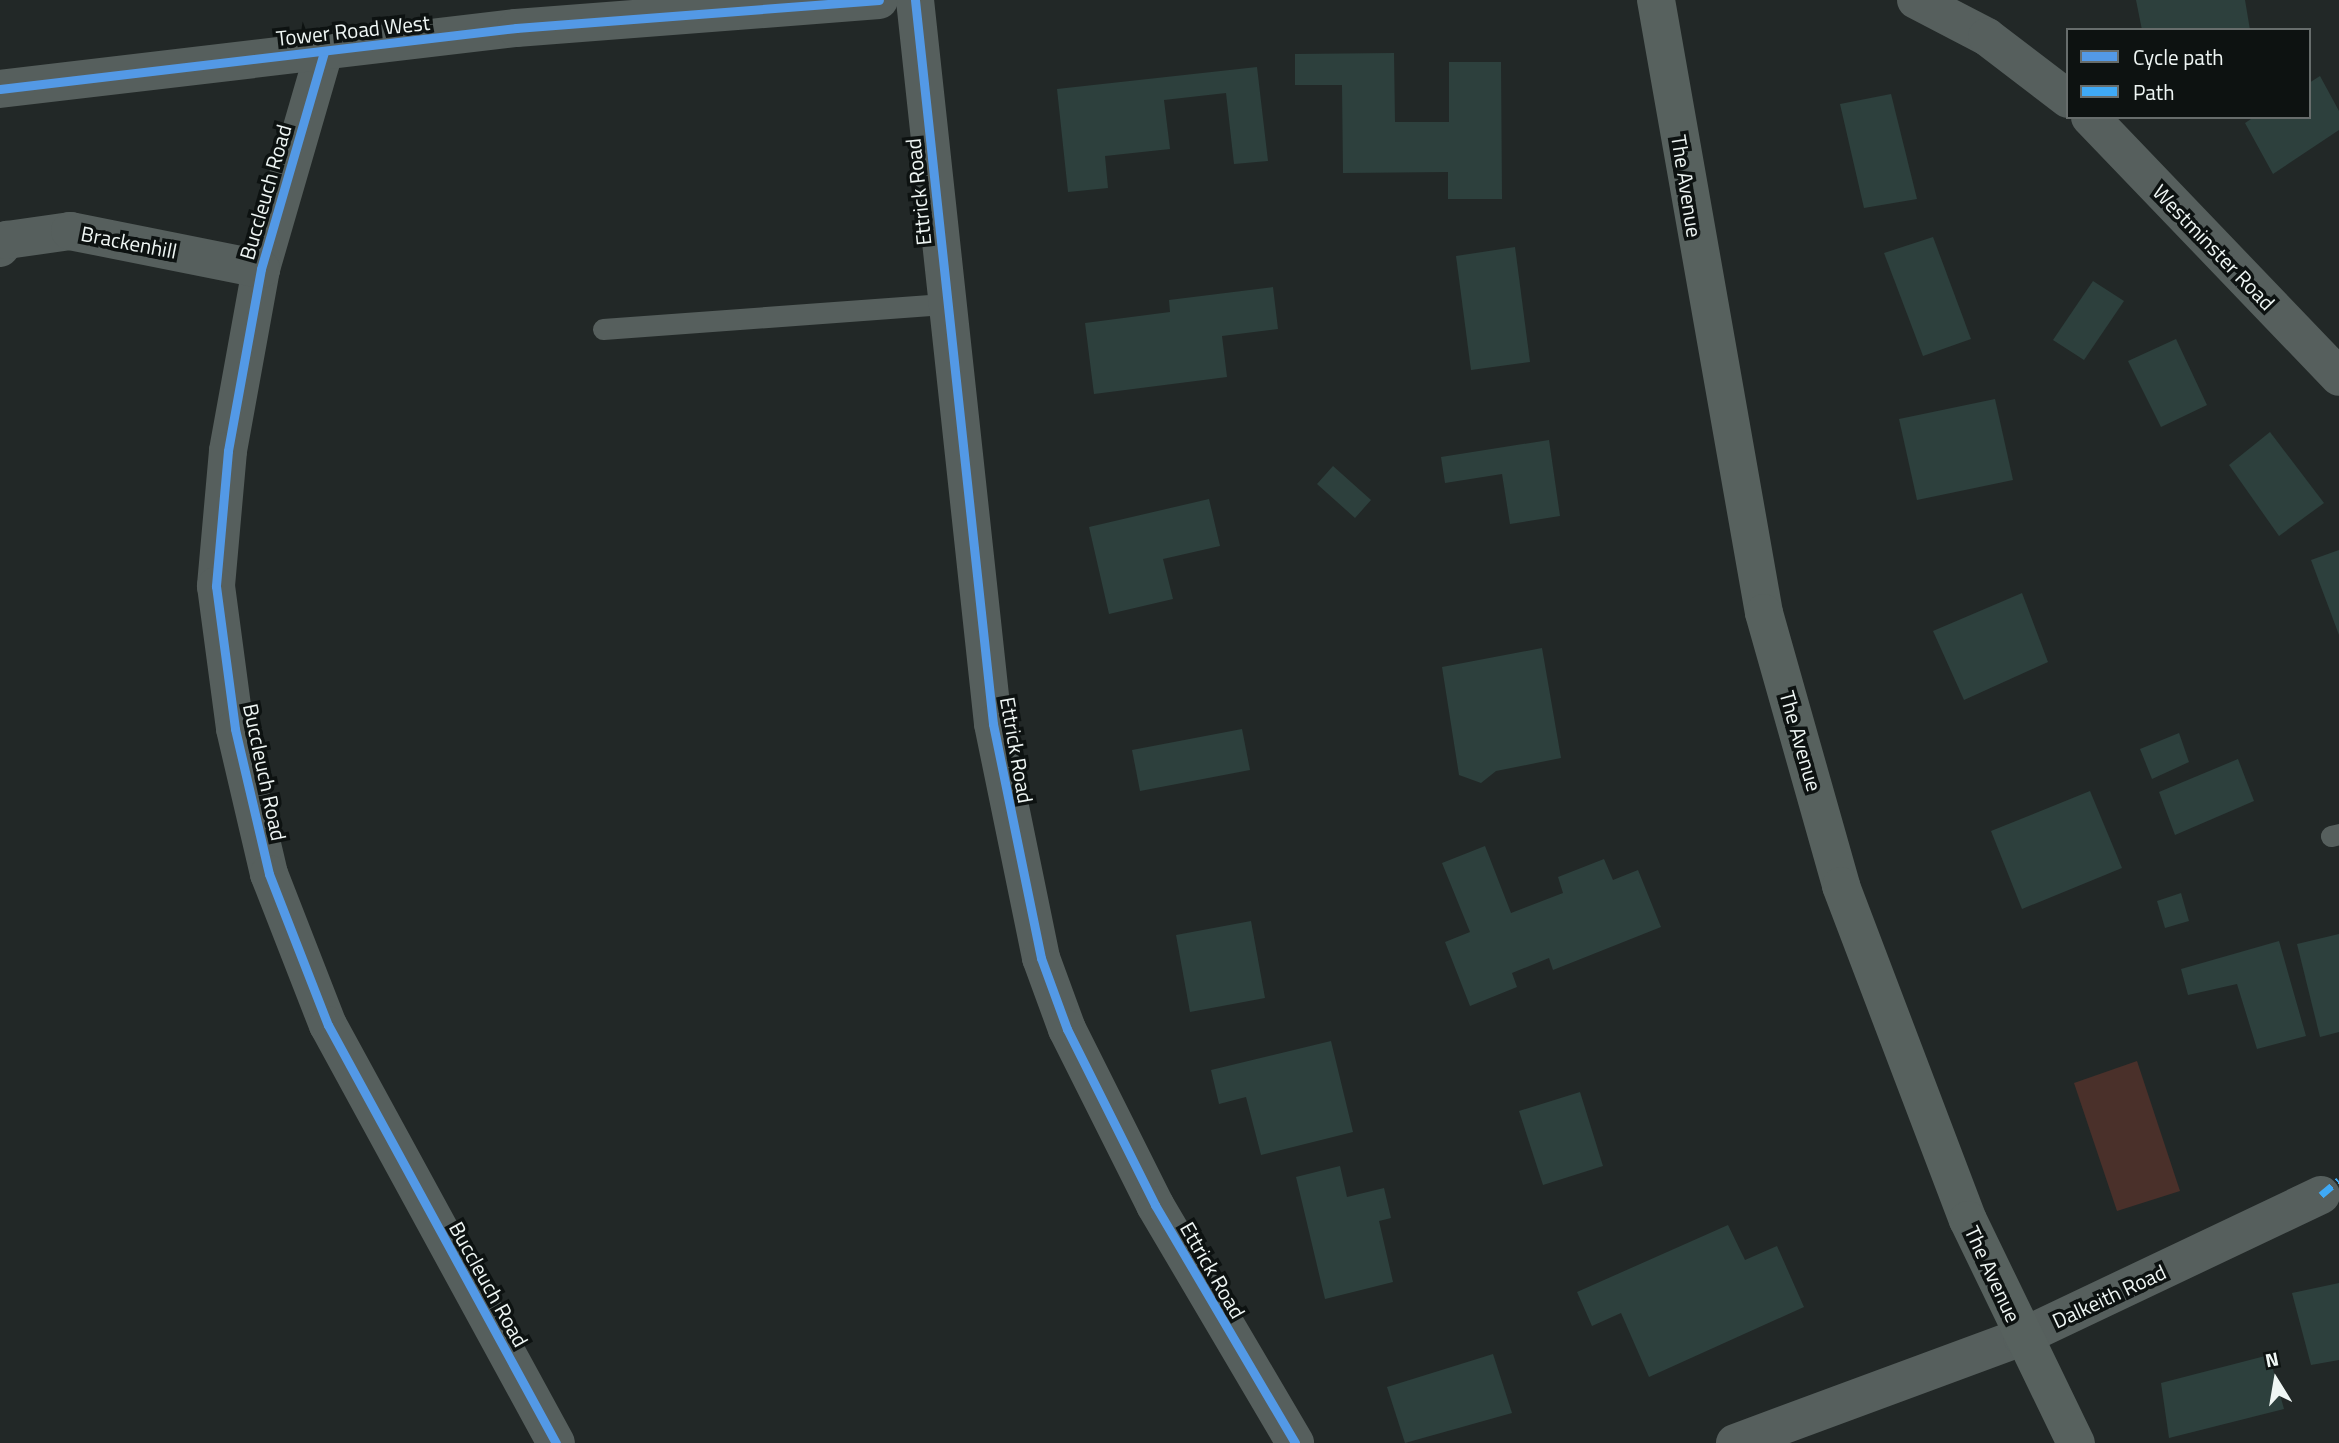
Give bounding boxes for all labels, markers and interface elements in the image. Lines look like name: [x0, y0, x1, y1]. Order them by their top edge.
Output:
street label: Tower Road West: [275, 9, 431, 51]
legend: [2066, 28, 2311, 119]
text: Cycle path: [2133, 41, 2224, 73]
text: Path: [2133, 76, 2175, 108]
street label: Buccleuch Road: [234, 122, 296, 262]
street label: The Avenue: [1666, 133, 1708, 239]
street label: Ettrick Road: [900, 137, 936, 247]
street label: Westminster Road: [2148, 179, 2280, 315]
street label: Brackenhill: [79, 220, 179, 264]
street label: The Avenue: [1775, 688, 1827, 794]
street label: Ettrick Road: [995, 695, 1039, 805]
street label: Buccleuch Road: [238, 701, 292, 843]
street label: Buccleuch Road: [444, 1217, 534, 1351]
street label: Ettrick Road: [1175, 1217, 1251, 1323]
street label: The Avenue: [1960, 1222, 2026, 1326]
street label: Dalkeith Road: [2048, 1259, 2170, 1333]
text: N: [2263, 1343, 2281, 1374]
north arrow: [2241, 1345, 2311, 1415]

